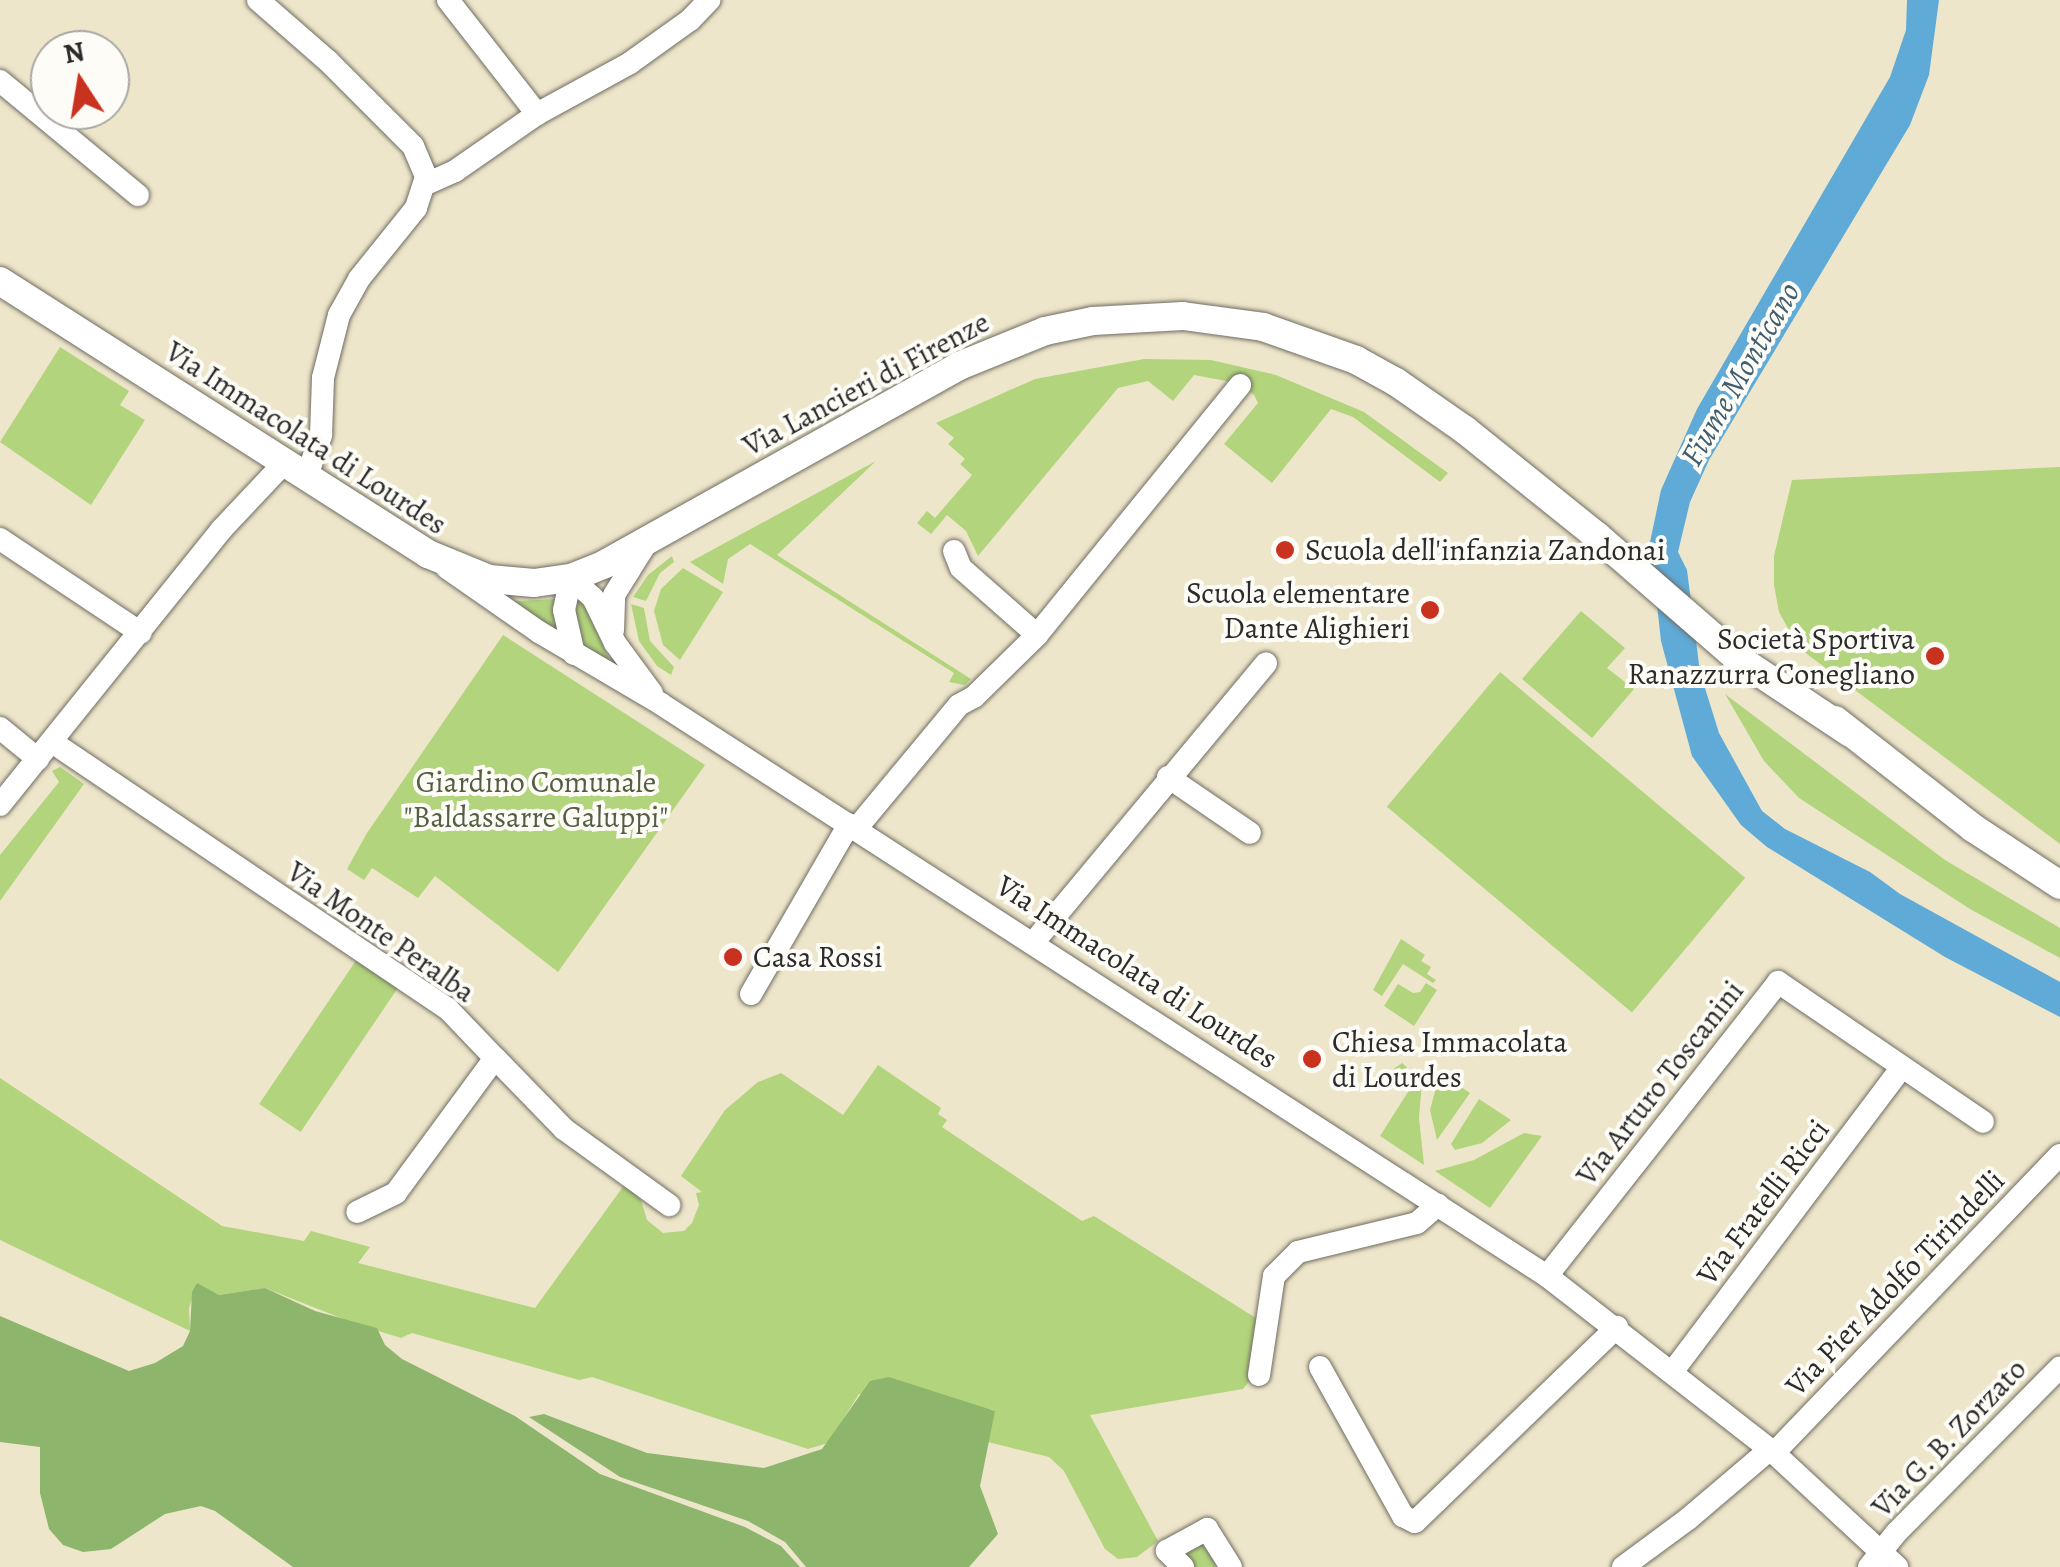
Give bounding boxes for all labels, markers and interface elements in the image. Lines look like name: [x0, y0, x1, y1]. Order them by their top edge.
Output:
north arrow: [30, 30, 130, 130]
text: N: [60, 32, 88, 73]
water label: Fiume Monticano: [1672, 275, 1808, 473]
street label: Via Lancieri di Firenze: [737, 304, 995, 464]
street label: Via Immacolata di Lourdes: [159, 334, 453, 542]
place label: Scuola dell'infanzia Zandonai: [1305, 532, 1665, 568]
marker: Scuola dell'infanzia Zandonai: [1274, 539, 1296, 561]
place label: Scuola elementare Dante Alighieri: [1186, 575, 1410, 646]
marker: Scuola elementare Dante Alighieri: [1419, 599, 1441, 621]
place label: Società Sportiva Ranazzurra Conegliano: [1628, 621, 1915, 692]
marker: Società Sportiva Ranazzurra Conegliano: [1924, 645, 1946, 667]
park label: Giardino Comunale "Baldassarre Galuppi": [404, 764, 668, 834]
street label: Via Monte Peralba: [280, 854, 482, 1010]
street label: Via Immacolata di Lourdes: [990, 868, 1284, 1076]
place label: Casa Rossi: [753, 939, 883, 975]
marker: Casa Rossi: [722, 946, 744, 968]
street label: Via Arturo Toscanini: [1569, 973, 1751, 1193]
place label: Chiesa Immacolata di Lourdes: [1332, 1024, 1567, 1094]
marker: Chiesa Immacolata di Lourdes: [1301, 1048, 1323, 1070]
street label: Via Fratelli Ricci: [1689, 1112, 1837, 1292]
street label: Via Pier Adolfo Tirindelli: [1778, 1163, 2012, 1403]
street label: Via G. B. Zorzato: [1864, 1351, 2034, 1525]

